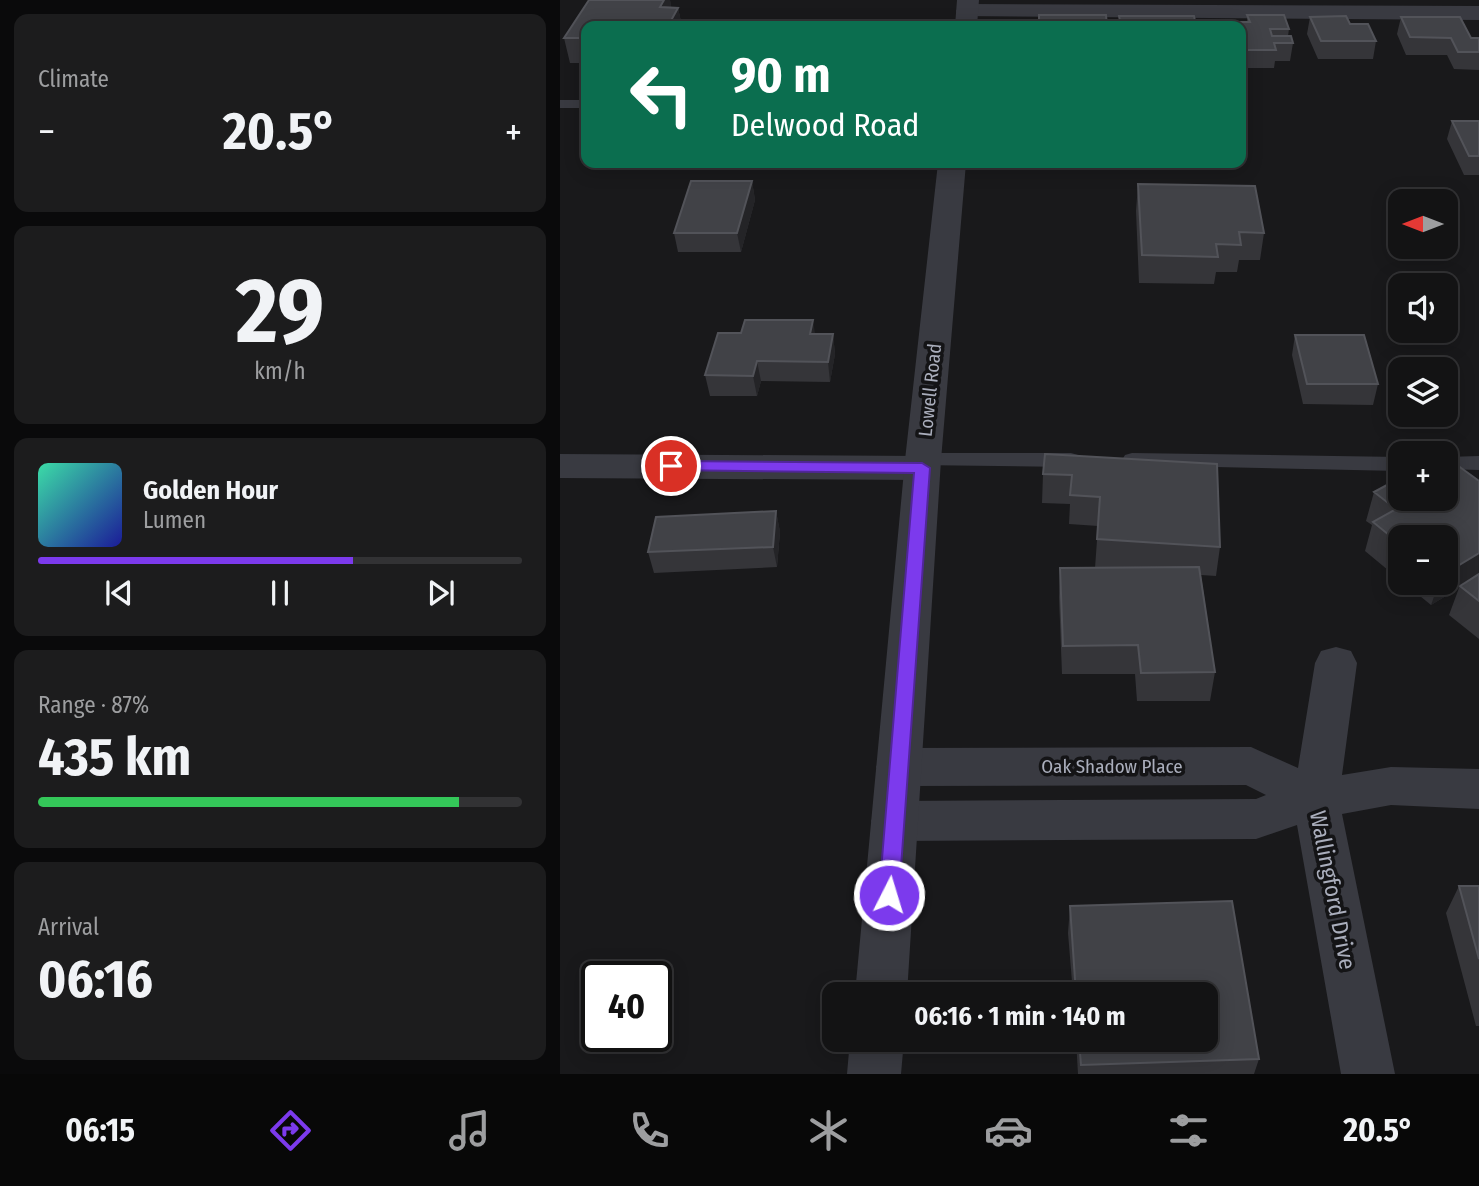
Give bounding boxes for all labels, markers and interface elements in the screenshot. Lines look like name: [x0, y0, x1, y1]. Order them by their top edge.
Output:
text: 90 m: [731, 46, 831, 105]
icon: left: [616, 49, 707, 140]
text: Climate: [38, 65, 109, 93]
text: 20.5°: [223, 100, 337, 163]
text: Delwood Road: [731, 106, 919, 144]
text: −: [38, 109, 55, 155]
text: +: [505, 109, 522, 155]
north arrow: [1388, 189, 1458, 259]
map controls: [1388, 189, 1458, 595]
text: 29: [236, 257, 324, 366]
button: sound: [1388, 273, 1458, 343]
street label: Lowell Road: [914, 342, 946, 438]
text: km/h: [254, 357, 306, 385]
button: layers: [1388, 357, 1458, 427]
pin: [641, 436, 701, 496]
button: +: [1388, 441, 1458, 511]
icon: arrive: [652, 447, 690, 485]
text: Golden Hour: [143, 475, 278, 506]
text: Lumen: [143, 506, 206, 534]
button: −: [1388, 525, 1458, 595]
icon: previous: [100, 574, 138, 612]
icon: pause: [261, 574, 299, 612]
icon: next: [422, 574, 460, 612]
text: Range · 87%: [38, 691, 149, 719]
text: 435 km: [38, 726, 191, 789]
street label: Oak Shadow Place: [1041, 755, 1183, 778]
street label: Wallingford Drive: [1304, 808, 1362, 972]
position arrow: [852, 858, 926, 932]
text: Arrival: [38, 913, 99, 941]
text: 06:16: [38, 948, 153, 1011]
speed limit sign: 40: [581, 961, 672, 1052]
text: 06:16 · 1 min · 140 m: [914, 1001, 1126, 1032]
icon: directions: [266, 1106, 315, 1155]
icon: music: [445, 1106, 494, 1155]
icon: phone: [625, 1106, 674, 1155]
icon: climate: [804, 1106, 853, 1155]
icon: car: [984, 1106, 1033, 1155]
icon: filters: [1164, 1106, 1213, 1155]
text: 06:15: [65, 1111, 135, 1149]
text: 20.5°: [1343, 1111, 1414, 1149]

